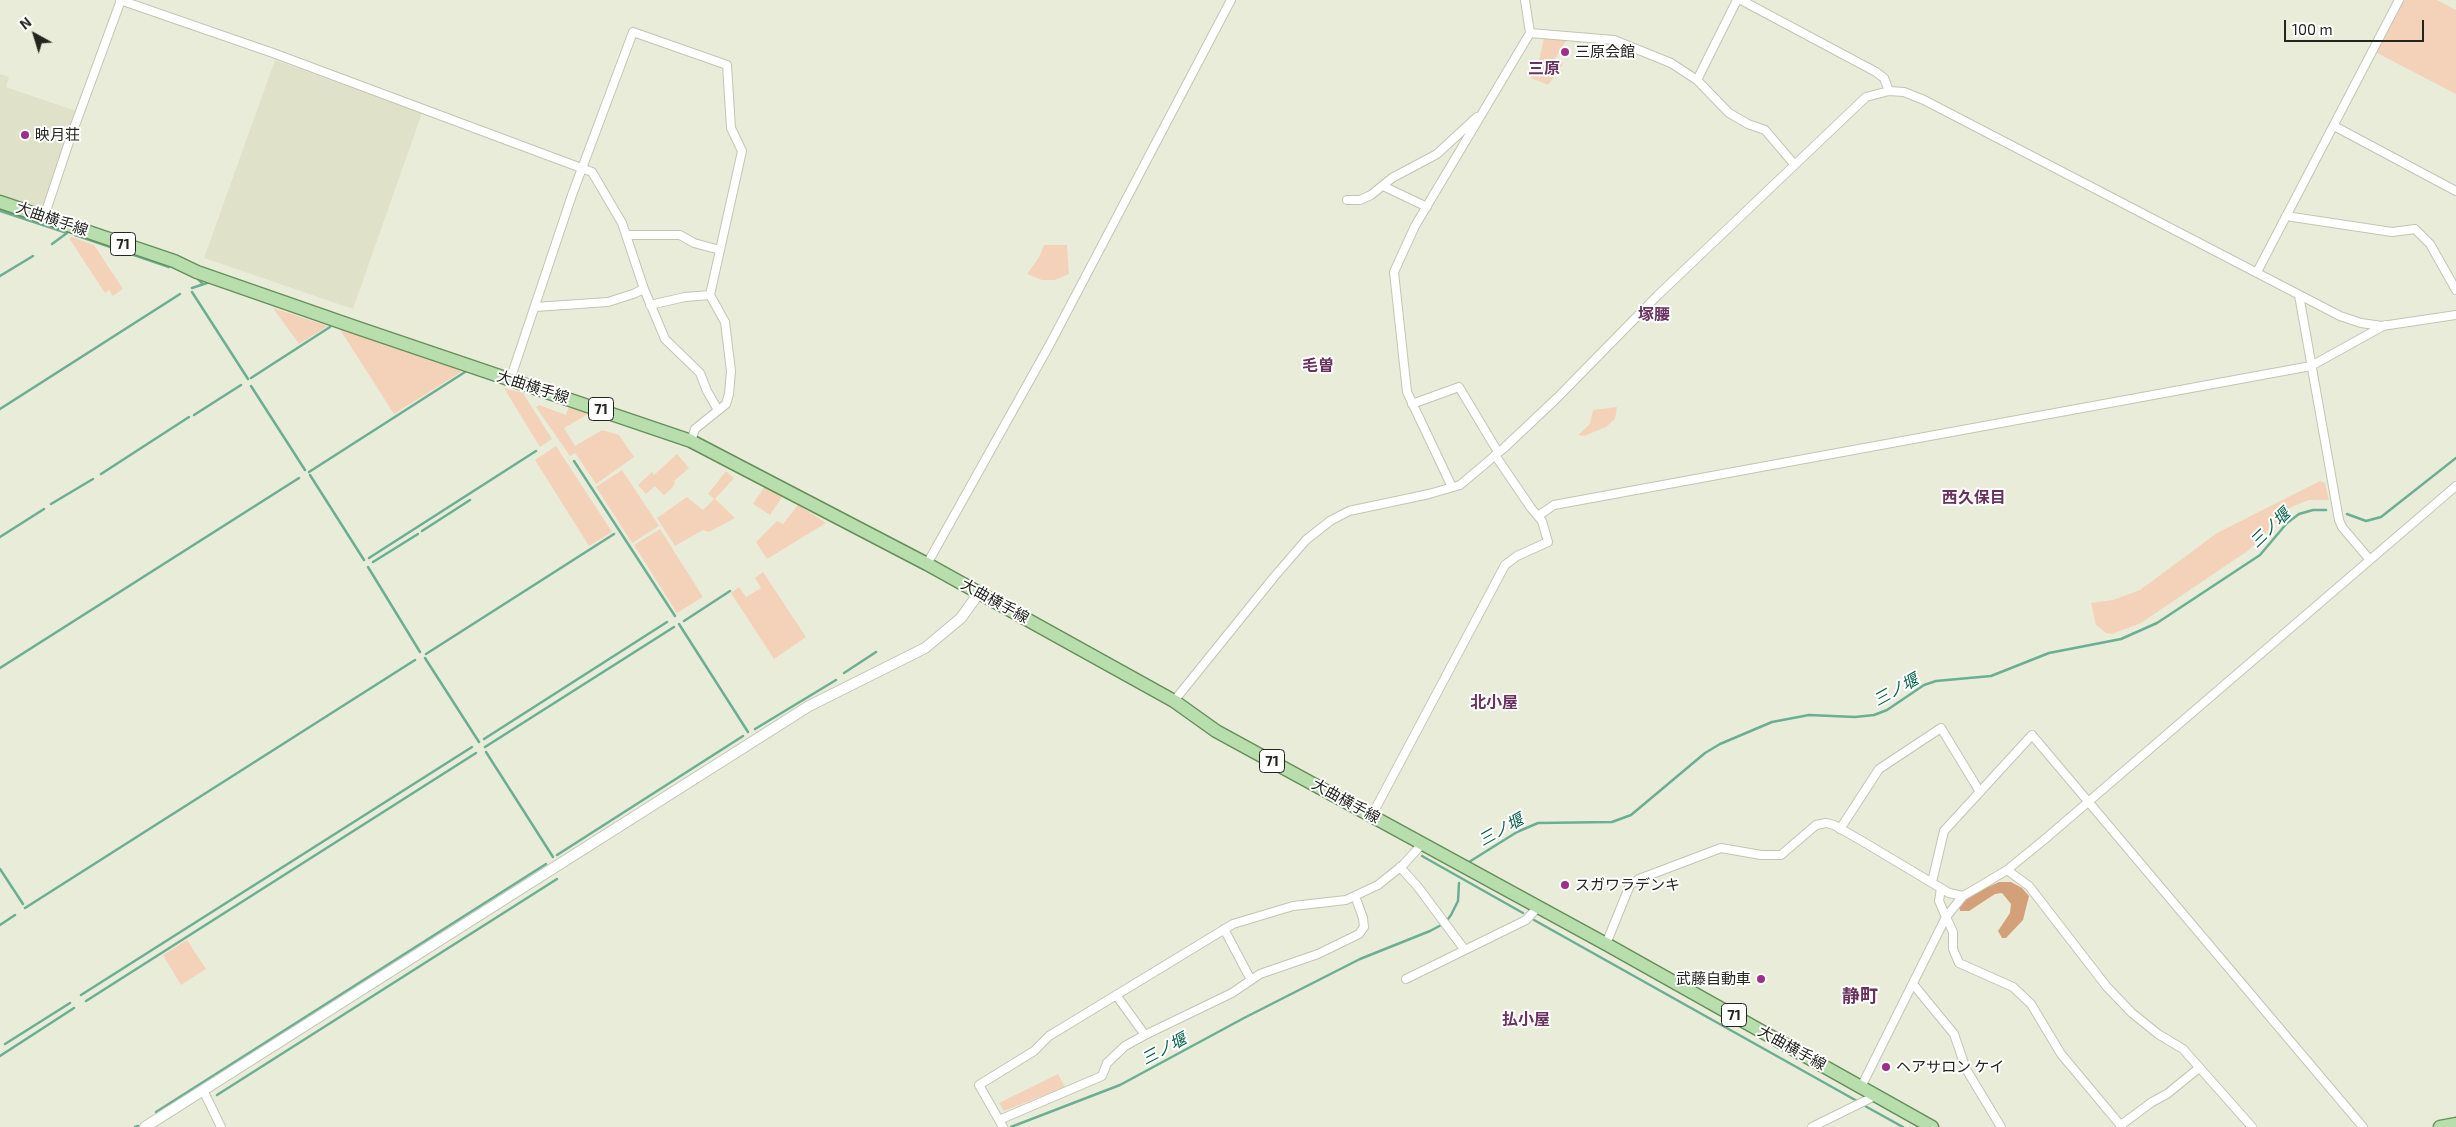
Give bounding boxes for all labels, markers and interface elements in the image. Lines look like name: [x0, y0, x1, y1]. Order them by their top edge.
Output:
north arrow: [10, 10, 60, 60]
scale bar: [2286, 10, 2426, 42]
text: N: [16, 13, 35, 33]
text: 100 m: [2292, 20, 2333, 38]
place label: 三原会館: [1575, 43, 1635, 61]
marker: 三原会館: [1559, 46, 1571, 58]
district label: 三原: [1528, 59, 1560, 79]
place label: 映月荘: [35, 126, 80, 144]
marker: 映月荘: [19, 129, 31, 141]
street label: 大曲横手線: [14, 198, 90, 240]
road number: 71: [110, 232, 136, 255]
district label: 塚腰: [1638, 305, 1670, 325]
district label: 毛曽: [1302, 356, 1334, 376]
street label: 大曲横手線: [495, 367, 571, 407]
road number: 71: [588, 398, 614, 420]
district label: 西久保目: [1942, 488, 2006, 508]
water label: 三ノ堰: [2246, 504, 2294, 552]
street label: 大曲横手線: [958, 575, 1032, 627]
water label: 三ノ堰: [1870, 670, 1922, 710]
district label: 北小屋: [1470, 693, 1518, 713]
road number: 71: [1260, 749, 1284, 772]
street label: 大曲横手線: [1309, 775, 1383, 827]
water label: 三ノ堰: [1475, 810, 1527, 850]
place label: スガワラデンキ: [1575, 876, 1680, 894]
marker: スガワラデンキ: [1559, 879, 1571, 891]
place label: 武藤自動車: [1676, 970, 1751, 988]
marker: 武藤自動車: [1755, 973, 1767, 985]
district label: 静町: [1842, 985, 1878, 1007]
road number: 71: [1722, 1004, 1746, 1026]
district label: 払小屋: [1502, 1010, 1550, 1030]
street label: 大曲横手線: [1755, 1022, 1829, 1074]
water label: 三ノ堰: [1138, 1029, 1190, 1069]
place label: ヘアサロン ケイ: [1896, 1058, 2004, 1076]
marker: ヘアサロン ケイ: [1880, 1061, 1892, 1073]

